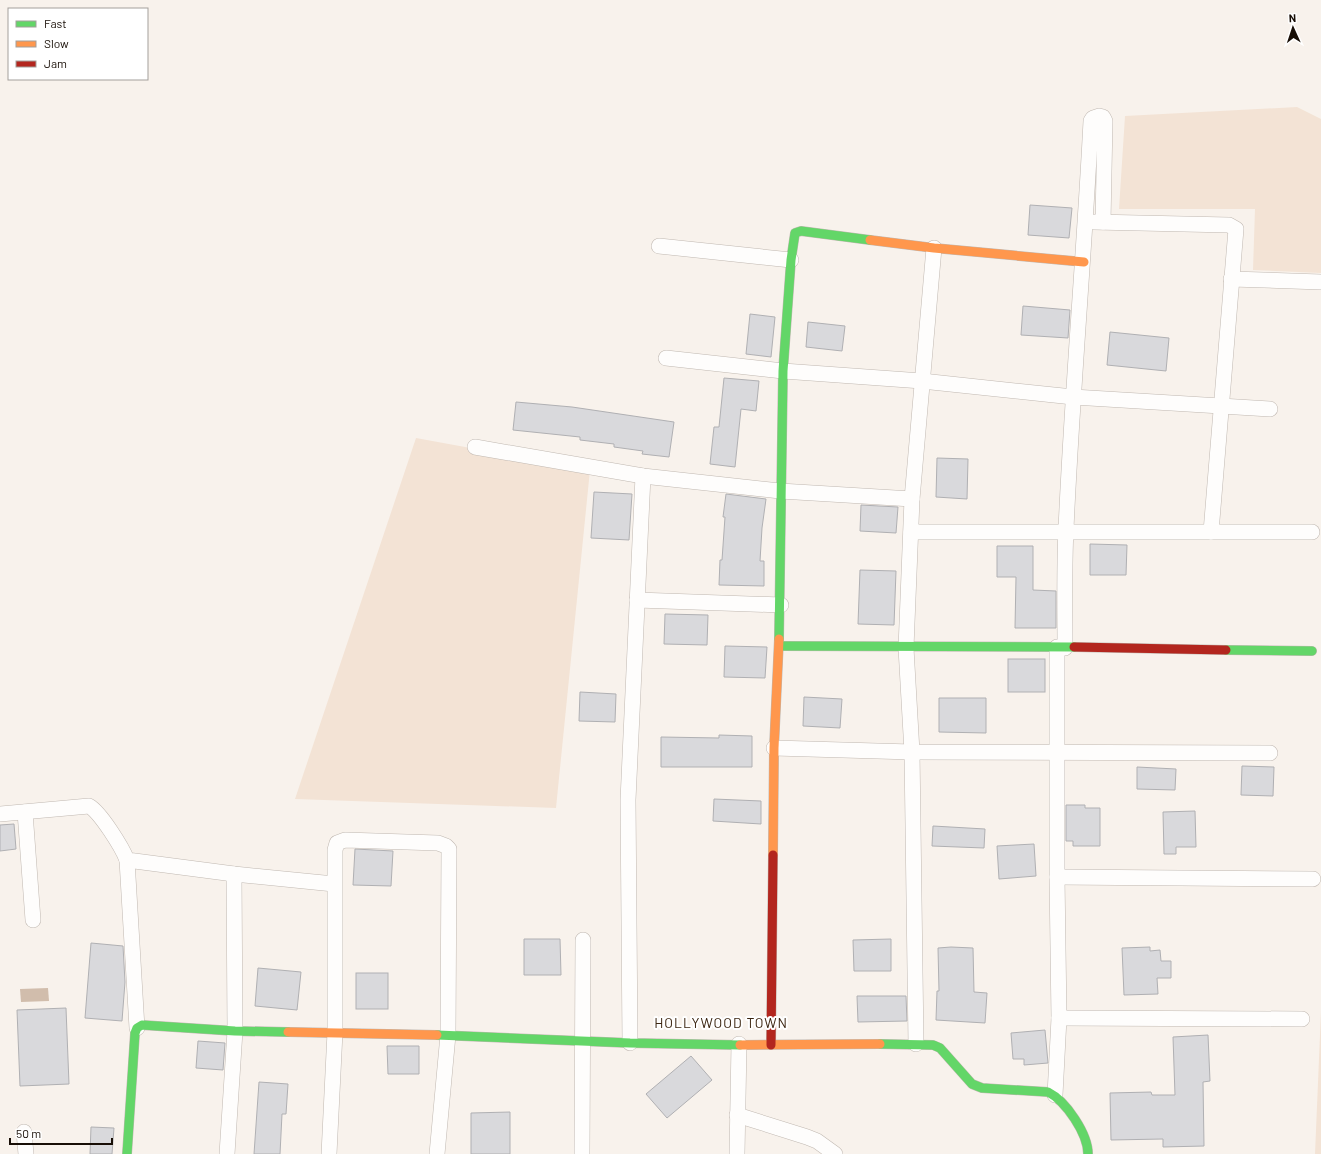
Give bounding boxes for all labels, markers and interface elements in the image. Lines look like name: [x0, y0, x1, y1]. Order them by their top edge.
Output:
legend: [8, 8, 148, 80]
north arrow: [1273, 8, 1313, 48]
text: N: [1288, 11, 1296, 24]
text: Fast: [44, 16, 67, 30]
text: Slow: [44, 36, 69, 50]
text: Jam: [44, 56, 67, 70]
district label: HOLLYWOOD TOWN: [654, 1014, 788, 1031]
scale bar: [10, 1120, 112, 1146]
text: 50 m: [16, 1126, 41, 1140]

